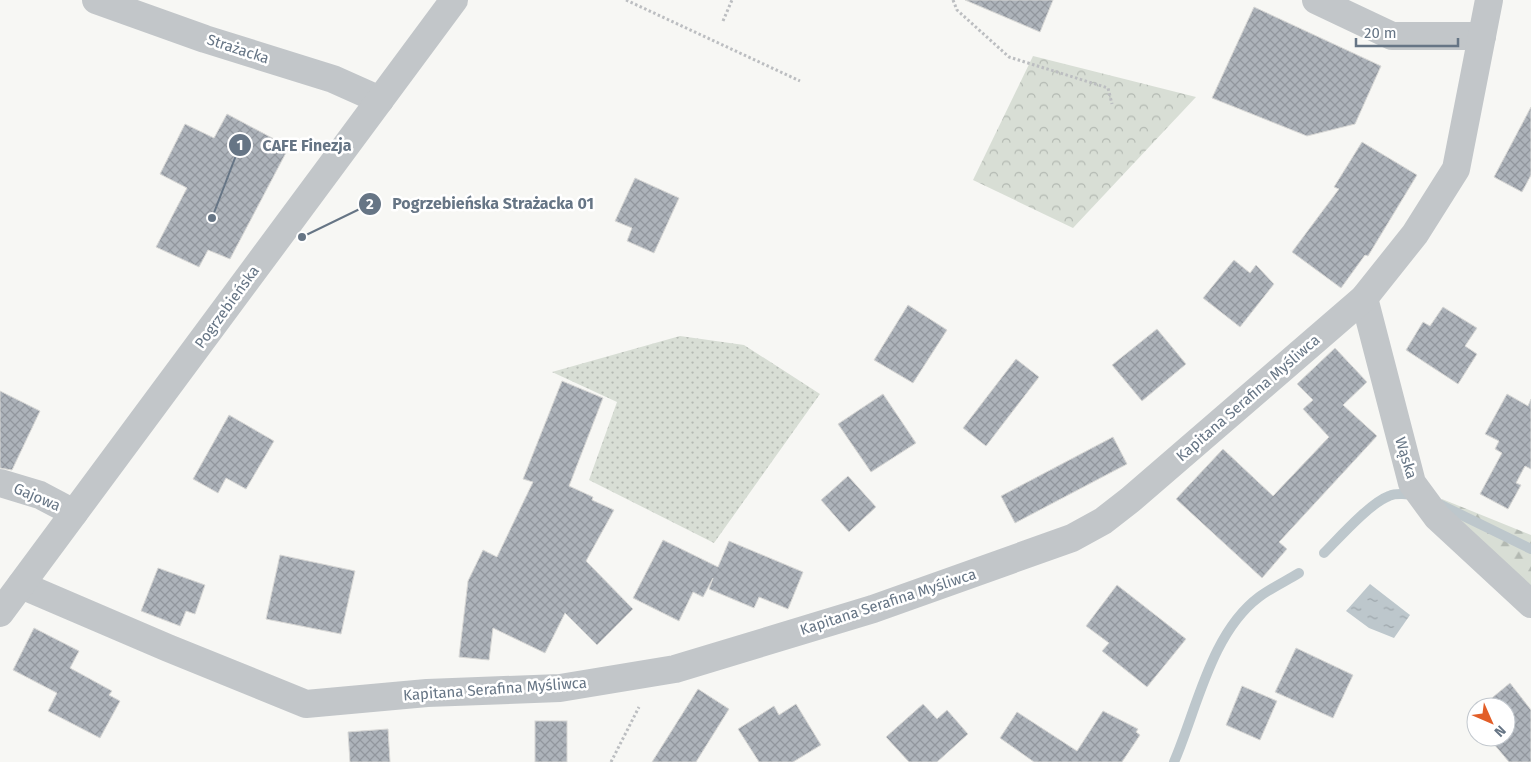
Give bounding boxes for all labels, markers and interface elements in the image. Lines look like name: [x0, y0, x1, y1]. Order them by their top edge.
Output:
scale bar: [1356, 15, 1458, 47]
text: 20 m: [1364, 24, 1397, 42]
street label: Strażacka: [205, 31, 271, 67]
callout: CAFE Finezja: [228, 130, 362, 161]
text: 1: [237, 136, 243, 154]
text: CAFE Finezja: [262, 136, 352, 155]
callout: Pogrzebieńska Strażacka 01: [357, 188, 604, 219]
text: Pogrzebieńska Strażacka 01: [392, 194, 594, 213]
text: 2: [366, 195, 374, 213]
street label: Pogrzebieńska: [191, 262, 263, 352]
street label: Kapitana Serafina Myśliwca: [1173, 331, 1323, 465]
street label: Wąska: [1391, 435, 1421, 481]
street label: Gajowa: [11, 479, 63, 515]
street label: Kapitana Serafina Myśliwca: [798, 565, 978, 639]
street label: Kapitana Serafina Myśliwca: [402, 674, 588, 704]
north arrow: [1466, 697, 1516, 747]
text: N: [1491, 722, 1509, 740]

